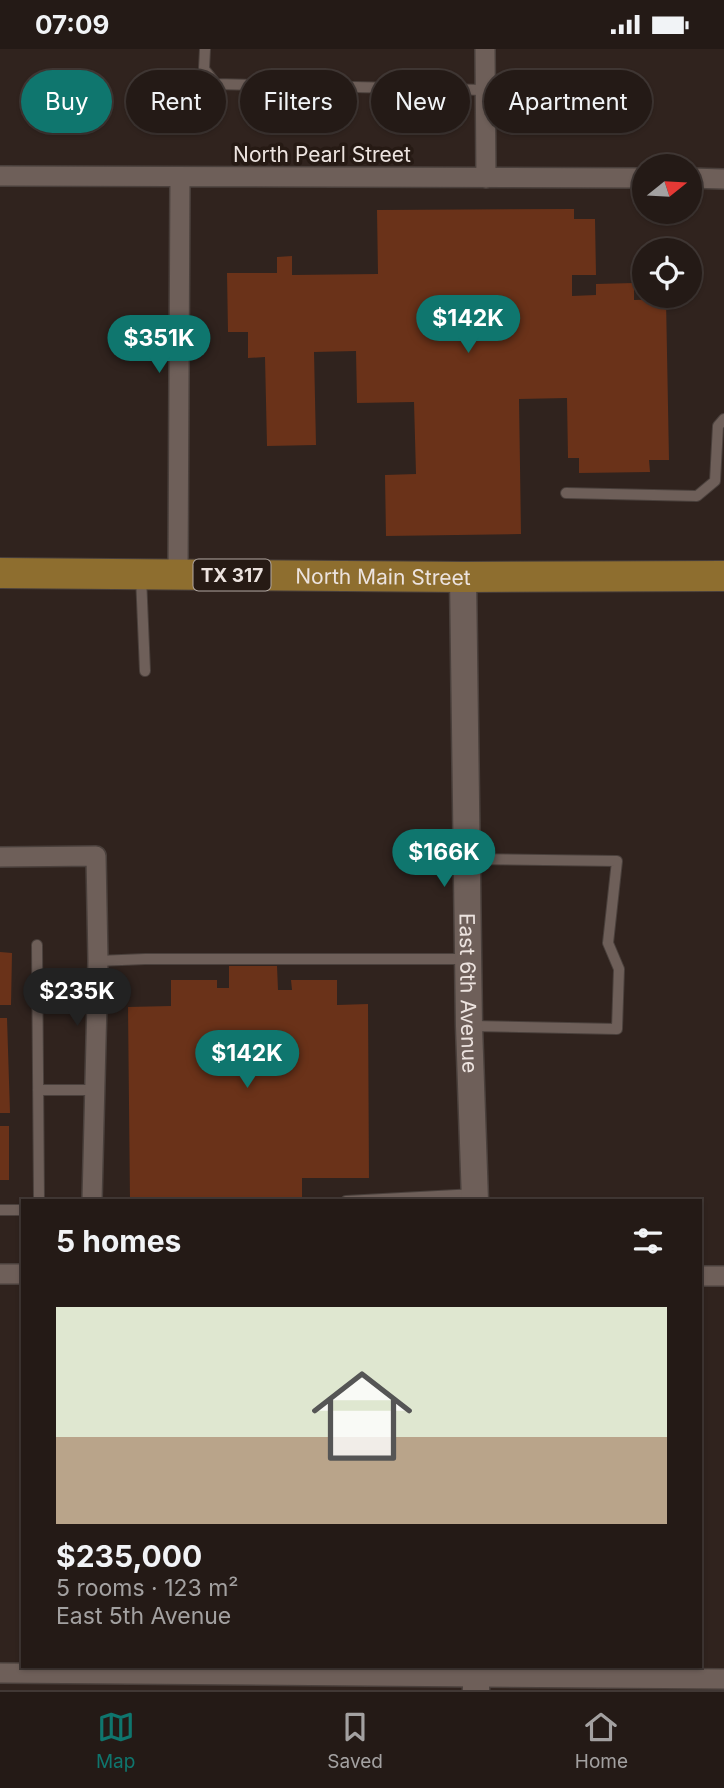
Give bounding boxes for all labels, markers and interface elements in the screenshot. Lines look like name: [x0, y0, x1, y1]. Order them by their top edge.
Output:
text: 07:09: [35, 9, 109, 40]
chip: Buy: [21, 70, 112, 133]
chip: Rent: [126, 70, 226, 133]
chip: Filters: [240, 70, 357, 133]
chip: New: [371, 70, 470, 133]
chip: Apartment: [484, 70, 652, 133]
street label: North Pearl Street: [233, 142, 411, 167]
north arrow: [632, 154, 702, 224]
map controls: [632, 154, 702, 308]
button: locate: [632, 238, 702, 308]
pin: $142K: [419, 295, 517, 355]
text: $142K: [432, 304, 504, 332]
pin: $351K: [110, 315, 208, 375]
text: $351K: [123, 324, 195, 352]
road number: TX 317: [194, 559, 270, 590]
street label: North Main Street: [295, 563, 471, 590]
pin: $166K: [395, 829, 493, 889]
text: $166K: [408, 838, 480, 866]
street label: East 6th Avenue: [455, 913, 483, 1074]
pin: $235K: [28, 969, 126, 1028]
text: $235K: [39, 977, 115, 1005]
pin: $142K: [198, 1031, 296, 1090]
text: $142K: [211, 1039, 283, 1067]
icon: filters: [629, 1222, 667, 1260]
text: 5 homes: [56, 1223, 181, 1259]
icon: home: [299, 1353, 425, 1479]
text: $235,000: [56, 1538, 202, 1574]
text: 5 rooms · 123 m²: [56, 1574, 239, 1602]
text: East 5th Avenue: [56, 1602, 231, 1630]
tab: Map: [96, 1708, 135, 1773]
tab: Saved: [327, 1708, 383, 1773]
tab: Home: [575, 1708, 628, 1773]

